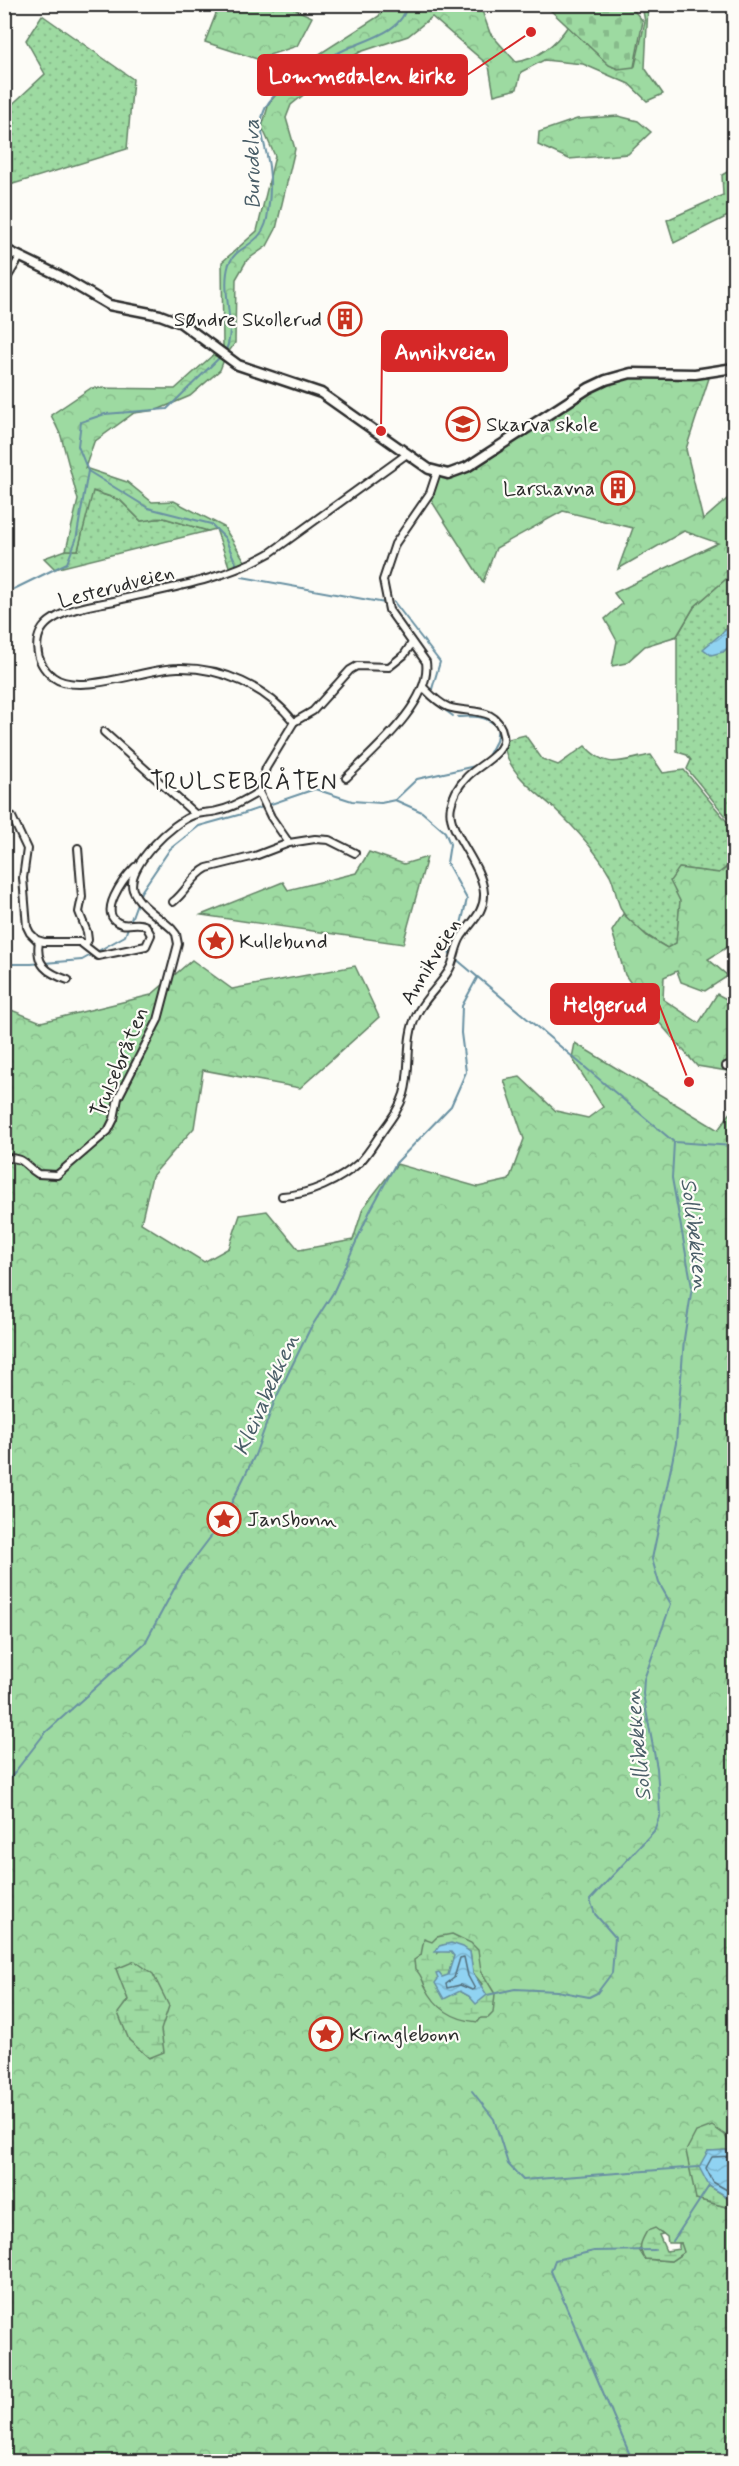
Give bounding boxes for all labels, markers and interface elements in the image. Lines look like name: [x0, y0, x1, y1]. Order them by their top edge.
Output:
callout: Lommedalen kirke: [258, 55, 467, 95]
text: Lommedalen kirke: [268, 63, 456, 91]
water label: Burudelva: [238, 119, 268, 209]
building icon: Søndre Skollerud: [327, 301, 363, 337]
place label: Søndre Skollerud: [174, 306, 322, 334]
callout: Annikveien: [382, 331, 507, 371]
text: Annikveien: [394, 339, 496, 367]
school or university icon: Skarva skole: [445, 406, 481, 442]
place label: Skarva skole: [486, 411, 599, 439]
building icon: Larshavna: [600, 470, 636, 506]
place label: Larshavna: [503, 475, 595, 503]
street label: Lesterudveien: [55, 558, 177, 616]
district label: TRULSEBRÅTEN: [150, 767, 338, 798]
street label: Annikveien: [394, 913, 468, 1010]
place icon: Kullebund: [198, 923, 234, 959]
place label: Kullebund: [239, 928, 328, 956]
callout: Helgerud: [551, 984, 659, 1024]
text: Helgerud: [563, 992, 647, 1023]
street label: Trulsebråten: [84, 1003, 156, 1122]
water label: Sollibekken: [673, 1177, 715, 1292]
water label: Kleivabekken: [228, 1330, 306, 1460]
place icon: Jansbonn: [206, 1501, 242, 1537]
place label: Jansbonn: [247, 1506, 337, 1534]
water label: Sollibekken: [619, 1687, 659, 1802]
place icon: Kringlebonn: [308, 2016, 344, 2052]
place label: Kringlebonn: [349, 2021, 460, 2049]

